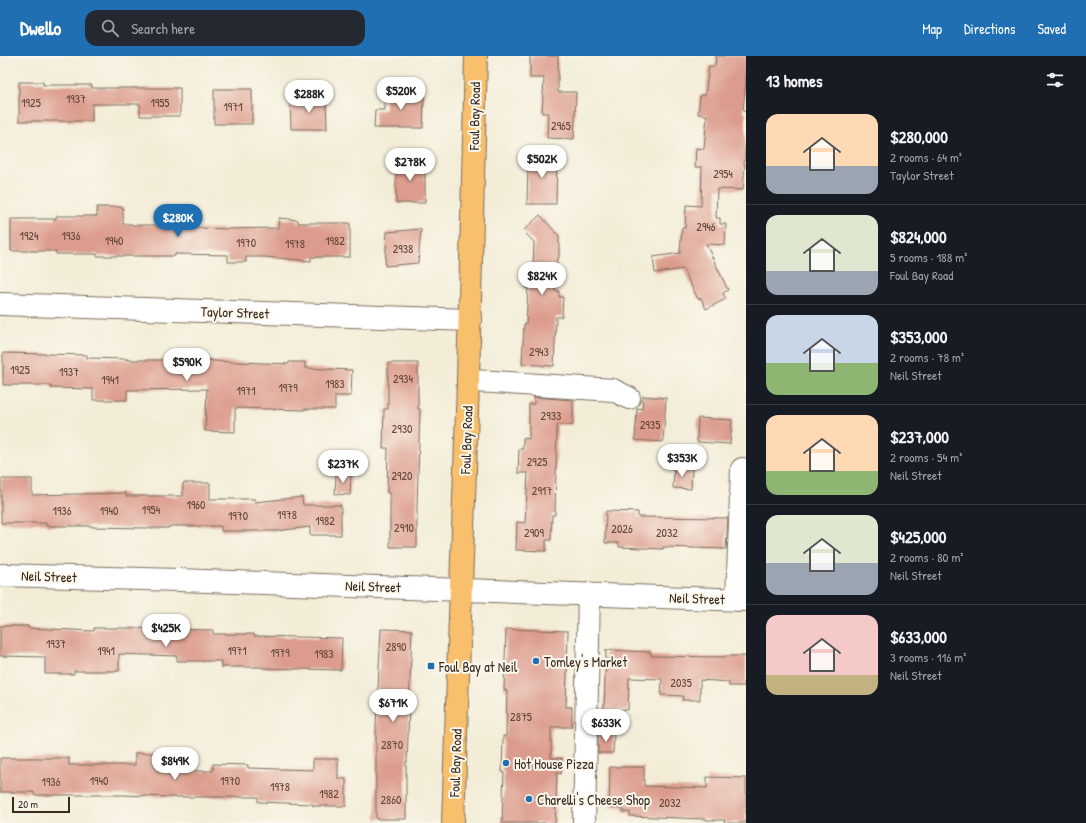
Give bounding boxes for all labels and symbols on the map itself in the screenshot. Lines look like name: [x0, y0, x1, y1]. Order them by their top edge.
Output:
pin: $520K: [373, 77, 429, 111]
pin: $288K: [281, 80, 337, 114]
street label: Foul Bay Road: [464, 81, 485, 151]
house number: 1937: [66, 90, 86, 107]
house number: 1925: [21, 94, 41, 111]
house number: 1955: [151, 94, 169, 111]
house number: 1971: [223, 98, 243, 115]
house number: 2965: [551, 117, 571, 134]
pin: $502K: [514, 145, 570, 179]
pin: $278K: [382, 148, 438, 182]
house number: 2954: [713, 165, 733, 182]
pin: $280K: [150, 204, 206, 238]
house number: 2946: [696, 218, 716, 235]
house number: 1924: [20, 227, 39, 244]
house number: 1936: [62, 227, 81, 244]
house number: 1940: [105, 232, 123, 249]
house number: 1982: [325, 232, 345, 249]
house number: 1970: [236, 234, 256, 251]
house number: 1978: [285, 235, 305, 252]
house number: 2938: [393, 240, 413, 257]
pin: $824K: [514, 262, 570, 296]
street label: Taylor Street: [200, 301, 270, 324]
house number: 2943: [529, 343, 549, 360]
pin: $590K: [159, 348, 215, 382]
house number: 1925: [10, 361, 30, 378]
house number: 1937: [59, 363, 79, 380]
house number: 2934: [393, 370, 413, 387]
house number: 1941: [101, 371, 119, 388]
house number: 1983: [325, 375, 345, 392]
house number: 1979: [278, 379, 298, 396]
house number: 1971: [236, 382, 256, 399]
street label: Foul Bay Road: [455, 405, 478, 475]
house number: 2933: [541, 407, 561, 424]
house number: 2935: [640, 416, 660, 433]
house number: 2930: [392, 420, 412, 437]
pin: $353K: [654, 444, 710, 478]
pin: $237K: [315, 450, 371, 484]
house number: 2925: [527, 453, 547, 470]
house number: 2920: [391, 467, 413, 484]
house number: 2917: [532, 482, 552, 499]
house number: 1960: [187, 496, 205, 513]
house number: 1954: [142, 501, 161, 518]
house number: 1936: [53, 502, 72, 519]
house number: 1940: [100, 502, 118, 519]
house number: 1978: [277, 506, 297, 523]
house number: 1970: [228, 507, 248, 524]
house number: 1982: [315, 512, 335, 529]
house number: 2910: [394, 519, 414, 536]
house number: 2026: [611, 520, 633, 537]
house number: 2909: [524, 524, 544, 541]
house number: 2032: [656, 524, 678, 541]
street label: Neil Street: [21, 566, 77, 586]
street label: Neil Street: [345, 576, 401, 596]
street label: Neil Street: [669, 588, 725, 608]
pin: $425K: [138, 614, 194, 648]
house number: 1937: [46, 635, 66, 652]
house number: 2890: [386, 638, 406, 655]
house number: 1941: [97, 642, 115, 659]
house number: 1971: [227, 642, 247, 659]
house number: 1979: [270, 644, 290, 661]
house number: 1983: [314, 645, 334, 662]
place label: Tomley's Market: [544, 652, 627, 672]
marker: Tomley's Market: [531, 656, 541, 666]
place label: Foul Bay at Neil: [438, 657, 518, 677]
marker: Foul Bay at Neil: [426, 661, 436, 671]
house number: 2035: [670, 674, 692, 691]
pin: $671K: [365, 689, 421, 723]
house number: 2875: [510, 708, 532, 725]
pin: $633K: [578, 709, 634, 743]
street label: Foul Bay Road: [444, 728, 467, 798]
house number: 2870: [381, 736, 403, 753]
pin: $849K: [147, 747, 203, 781]
place label: Hot House Pizza: [514, 754, 594, 773]
marker: Hot House Pizza: [501, 758, 511, 768]
house number: 1940: [90, 772, 108, 789]
house number: 1970: [220, 772, 240, 789]
house number: 1936: [42, 773, 61, 790]
house number: 1978: [270, 778, 290, 795]
house number: 1982: [319, 785, 339, 802]
place label: Charelli's Cheese Shop: [537, 790, 650, 810]
house number: 2860: [381, 791, 401, 808]
marker: Charelli's Cheese Shop: [524, 794, 534, 804]
house number: 2032: [659, 794, 681, 811]
scale bar: [12, 795, 70, 814]

